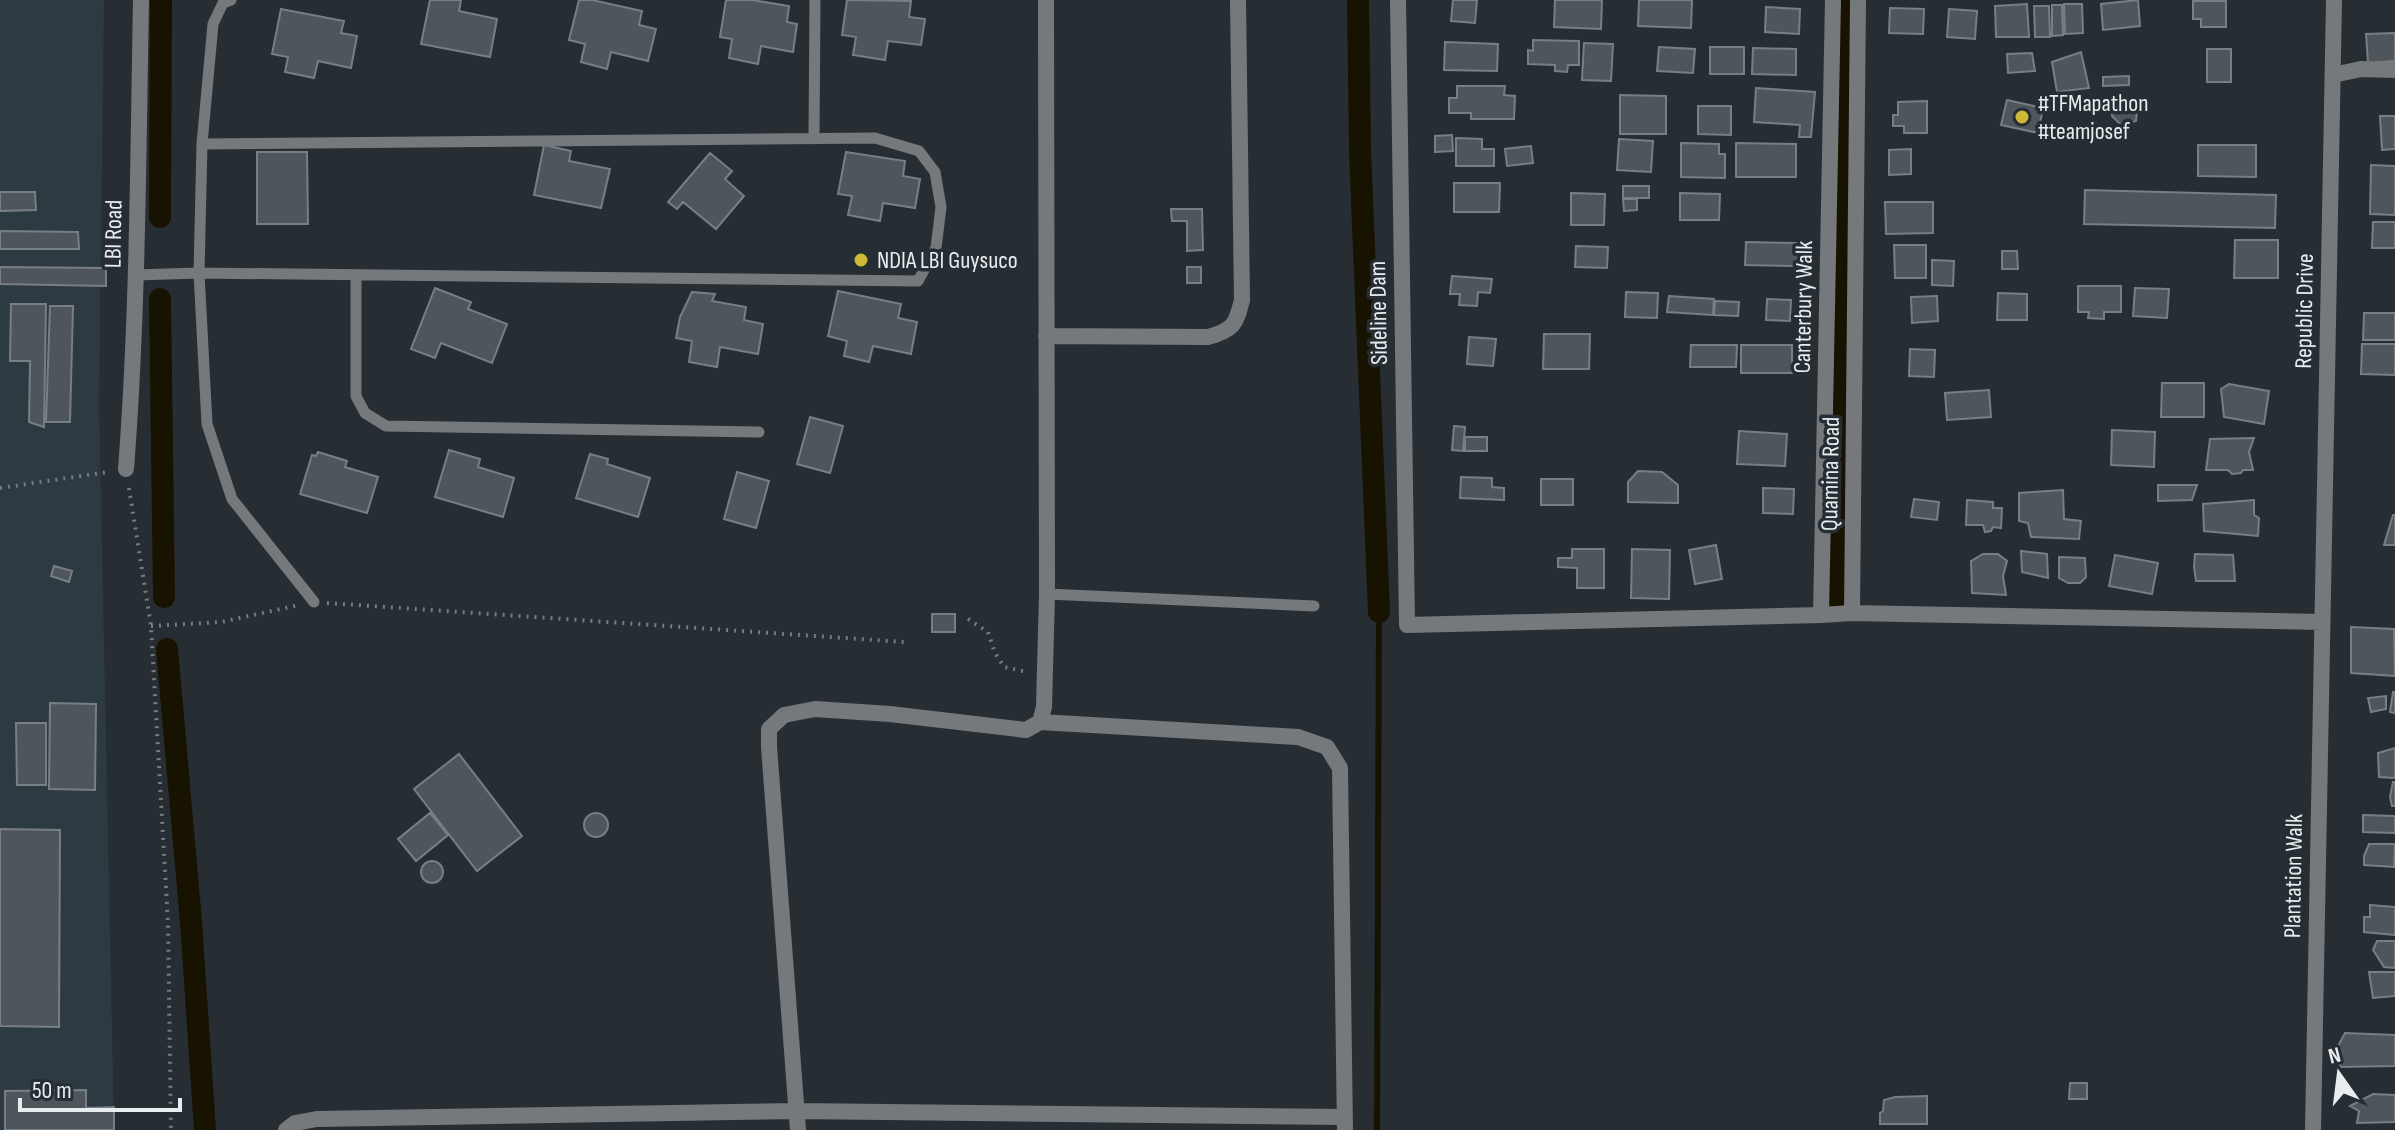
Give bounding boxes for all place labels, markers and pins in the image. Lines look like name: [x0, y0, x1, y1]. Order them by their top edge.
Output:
place label: #TFMapathon #teamjosef: [2038, 89, 2149, 146]
marker: #TFMapathon #teamjosef: [2013, 108, 2031, 126]
place label: NDIA LBI Guysuco: [877, 246, 1018, 275]
marker: NDIA LBI Guysuco: [852, 251, 870, 269]

